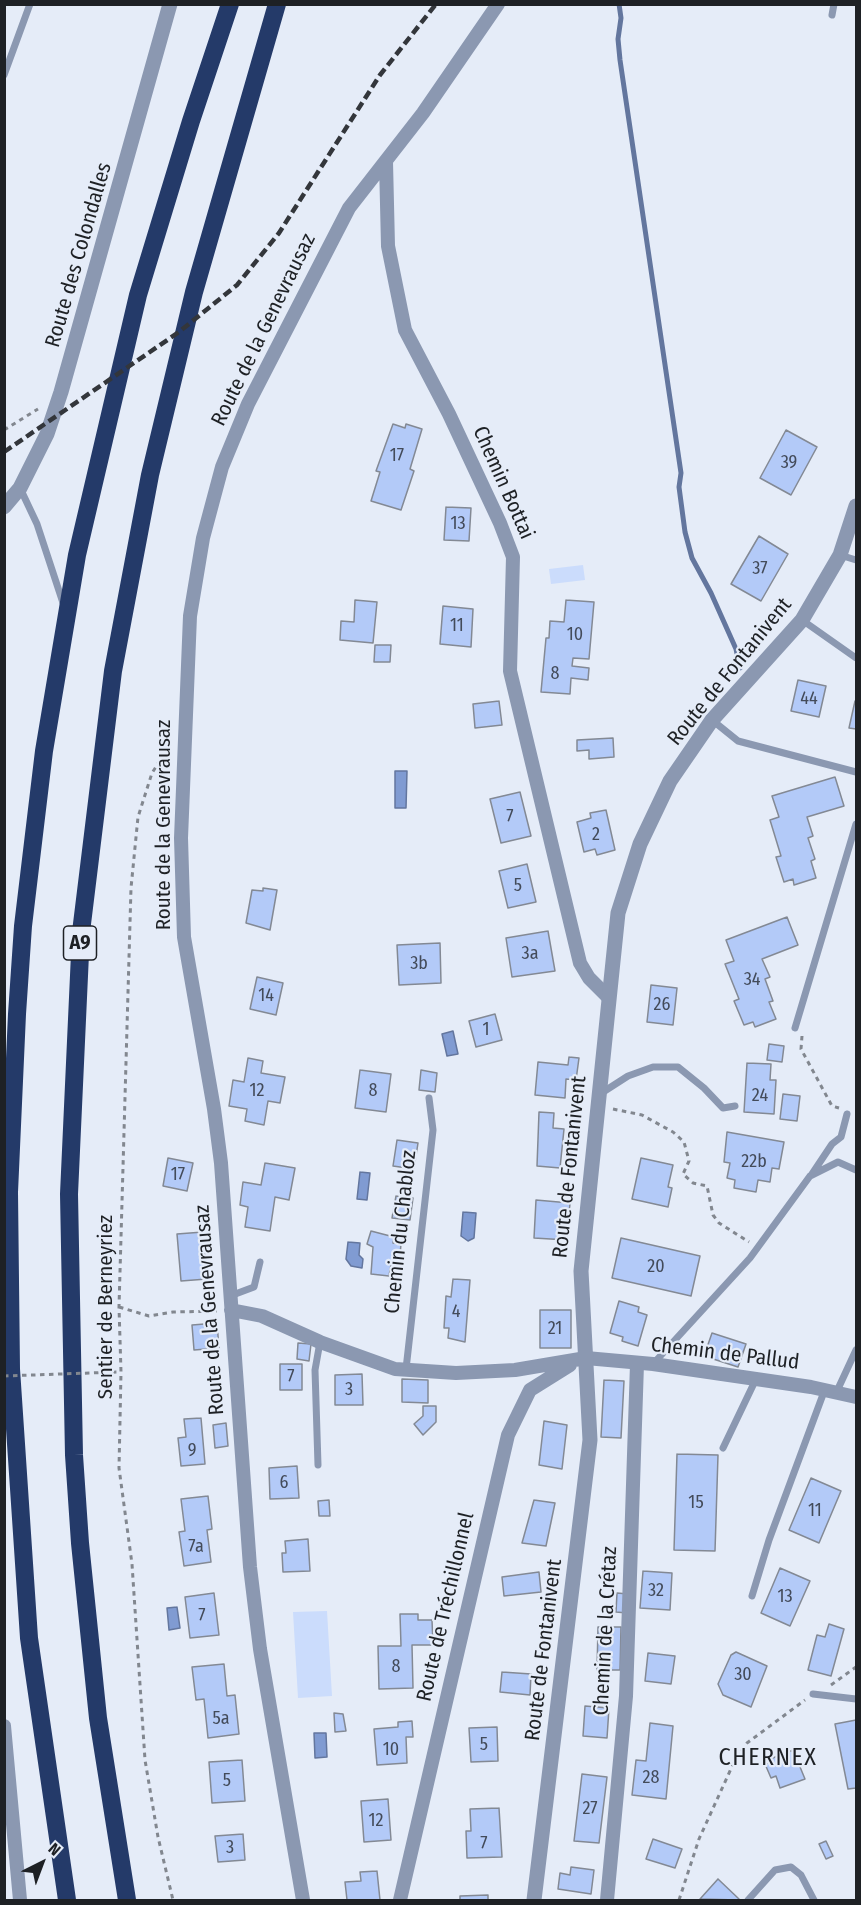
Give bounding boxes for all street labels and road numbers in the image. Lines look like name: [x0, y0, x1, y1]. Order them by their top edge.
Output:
street label: Route des Colondalles: [41, 160, 117, 350]
street label: Route de la Genevrausaz: [206, 230, 322, 430]
street label: Chemin Bottai: [467, 423, 539, 543]
street label: Route de Fontanivent: [663, 593, 797, 751]
street label: Route de la Genevrausaz: [151, 720, 177, 930]
road number: A9: [64, 926, 97, 960]
street label: Route de Fontanivent: [548, 1075, 592, 1259]
street label: Chemin du Chabloz: [380, 1149, 422, 1315]
street label: Route de la Genevrausaz: [190, 1204, 230, 1416]
street label: Sentier de Berneyriez: [93, 1215, 119, 1399]
street label: Chemin de Pallud: [649, 1332, 801, 1376]
street label: Route de Tréchillonnel: [412, 1510, 480, 1704]
street label: Chemin de la Crétaz: [589, 1546, 623, 1716]
street label: Route de Fontanivent: [520, 1558, 568, 1742]

